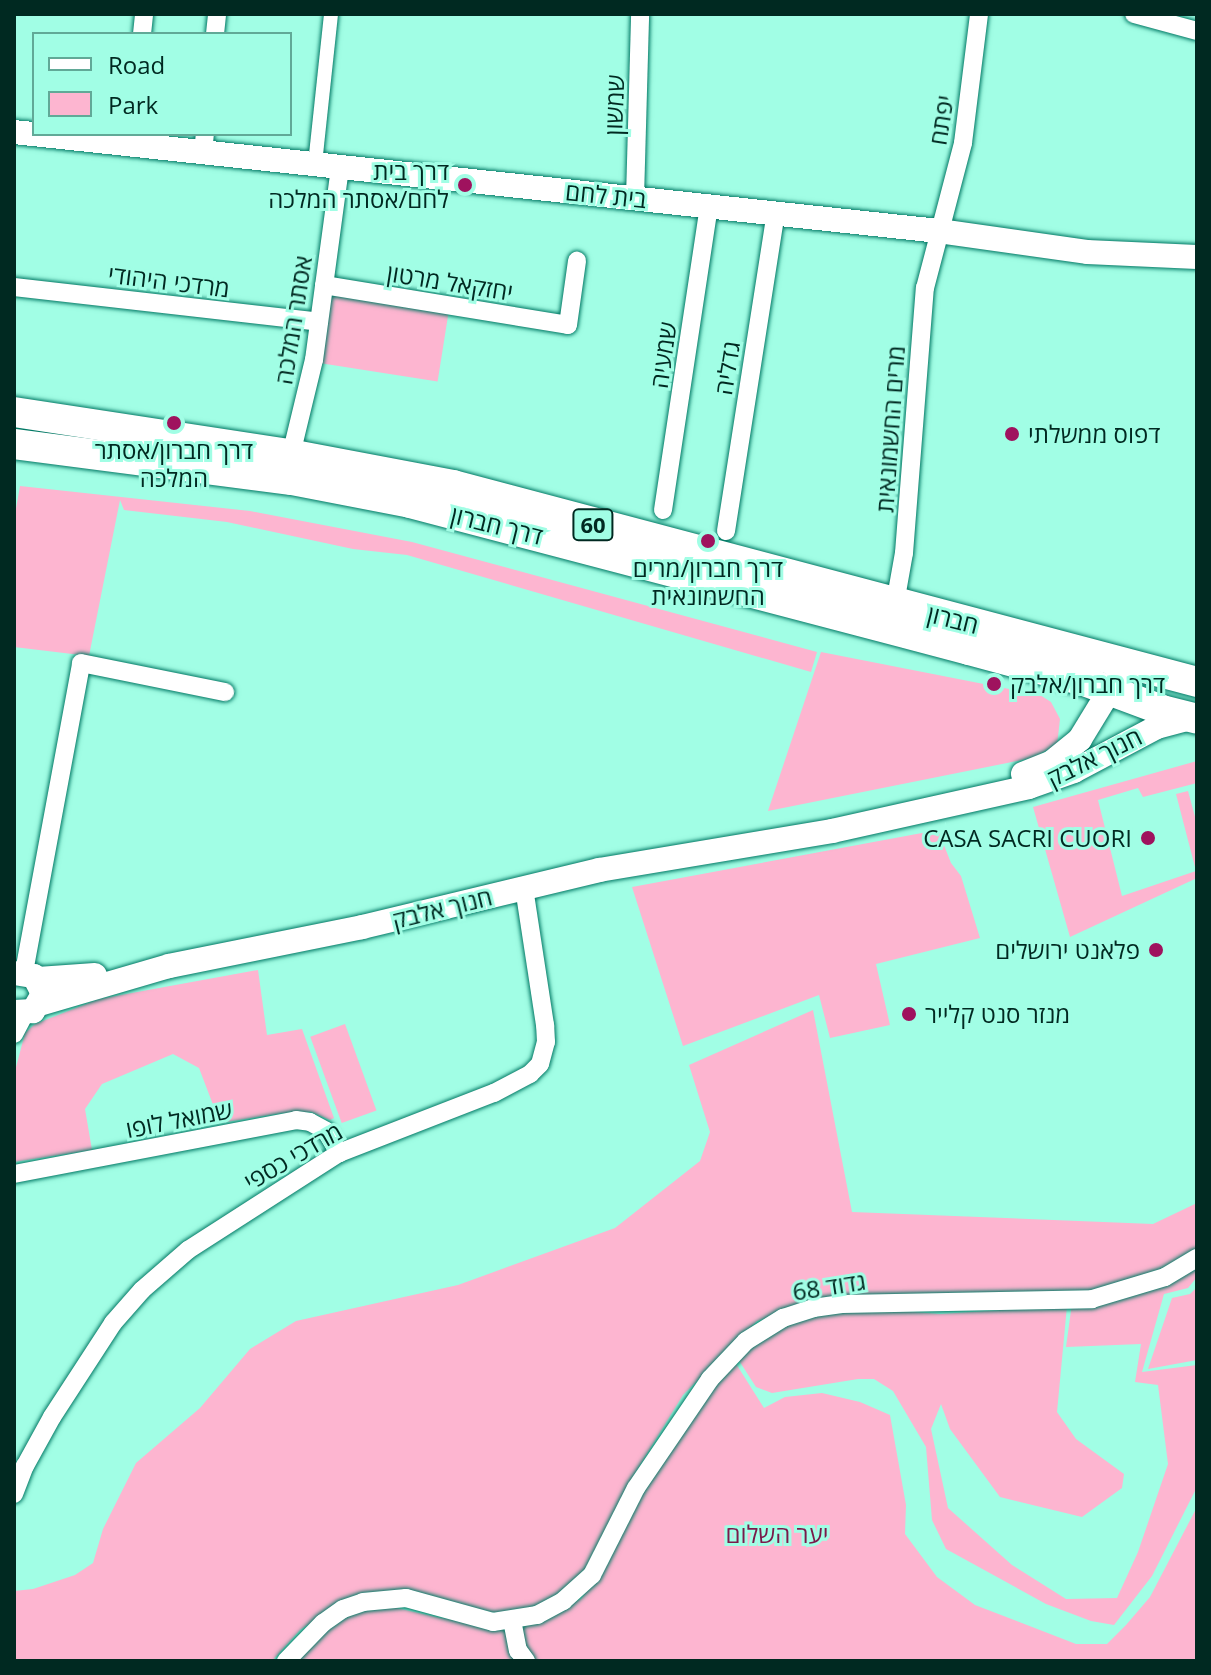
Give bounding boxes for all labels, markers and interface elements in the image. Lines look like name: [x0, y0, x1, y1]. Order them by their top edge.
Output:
legend: [32, 32, 292, 136]
text: Road: [108, 48, 165, 81]
street label: שמשון: [599, 74, 629, 136]
text: Park: [108, 88, 158, 121]
street label: יפתח: [923, 93, 959, 147]
place label: דרך בית לחם/אסתר המלכה: [268, 157, 449, 213]
marker: דרך בית לחם/אסתר המלכה: [456, 176, 474, 194]
street label: בית לחם: [564, 176, 648, 214]
street label: אסתר המלכה: [269, 253, 317, 387]
street label: יחזקאל מרטון: [385, 258, 515, 306]
street label: מרדכי היהודי: [106, 259, 232, 303]
street label: שמעיה: [644, 320, 682, 390]
street label: גדליה: [709, 339, 745, 397]
street label: מרים החשמונאית: [870, 344, 910, 514]
marker: דרך חברון/אסתר המלכה: [165, 414, 183, 432]
place label: דפוס ממשלתי: [1028, 420, 1160, 448]
marker: דפוס ממשלתי: [1003, 425, 1021, 443]
place label: דרך חברון/אסתר המלכה: [95, 436, 253, 492]
street label: דרך חברון: [448, 500, 546, 550]
road number: 60: [571, 507, 615, 543]
marker: דרך חברון/מרים החשמונאית: [699, 532, 717, 550]
place label: דרך חברון/מרים החשמונאית: [633, 554, 783, 610]
street label: חברון: [924, 599, 982, 639]
place label: דרך חברון/אלבק: [1010, 670, 1165, 698]
marker: דרך חברון/אלבק: [985, 675, 1003, 693]
street label: חנוך אלבק: [1042, 722, 1146, 792]
place label: CASA SACRI CUORI: [923, 824, 1132, 852]
marker: CASA SACRI CUORI: [1139, 829, 1157, 847]
street label: חנוך אלבק: [389, 882, 495, 934]
place label: פלאנט ירושלים: [995, 936, 1140, 964]
marker: פלאנט ירושלים: [1147, 941, 1165, 959]
place label: מנזר סנט קלייר: [925, 1000, 1070, 1028]
marker: מנזר סנט קלייר: [900, 1005, 918, 1023]
street label: שמואל לופו: [123, 1095, 235, 1143]
street label: מרדכי כספי: [239, 1116, 347, 1196]
street label: גדוד 68: [790, 1266, 868, 1306]
park label: יער השלום: [726, 1520, 828, 1548]

